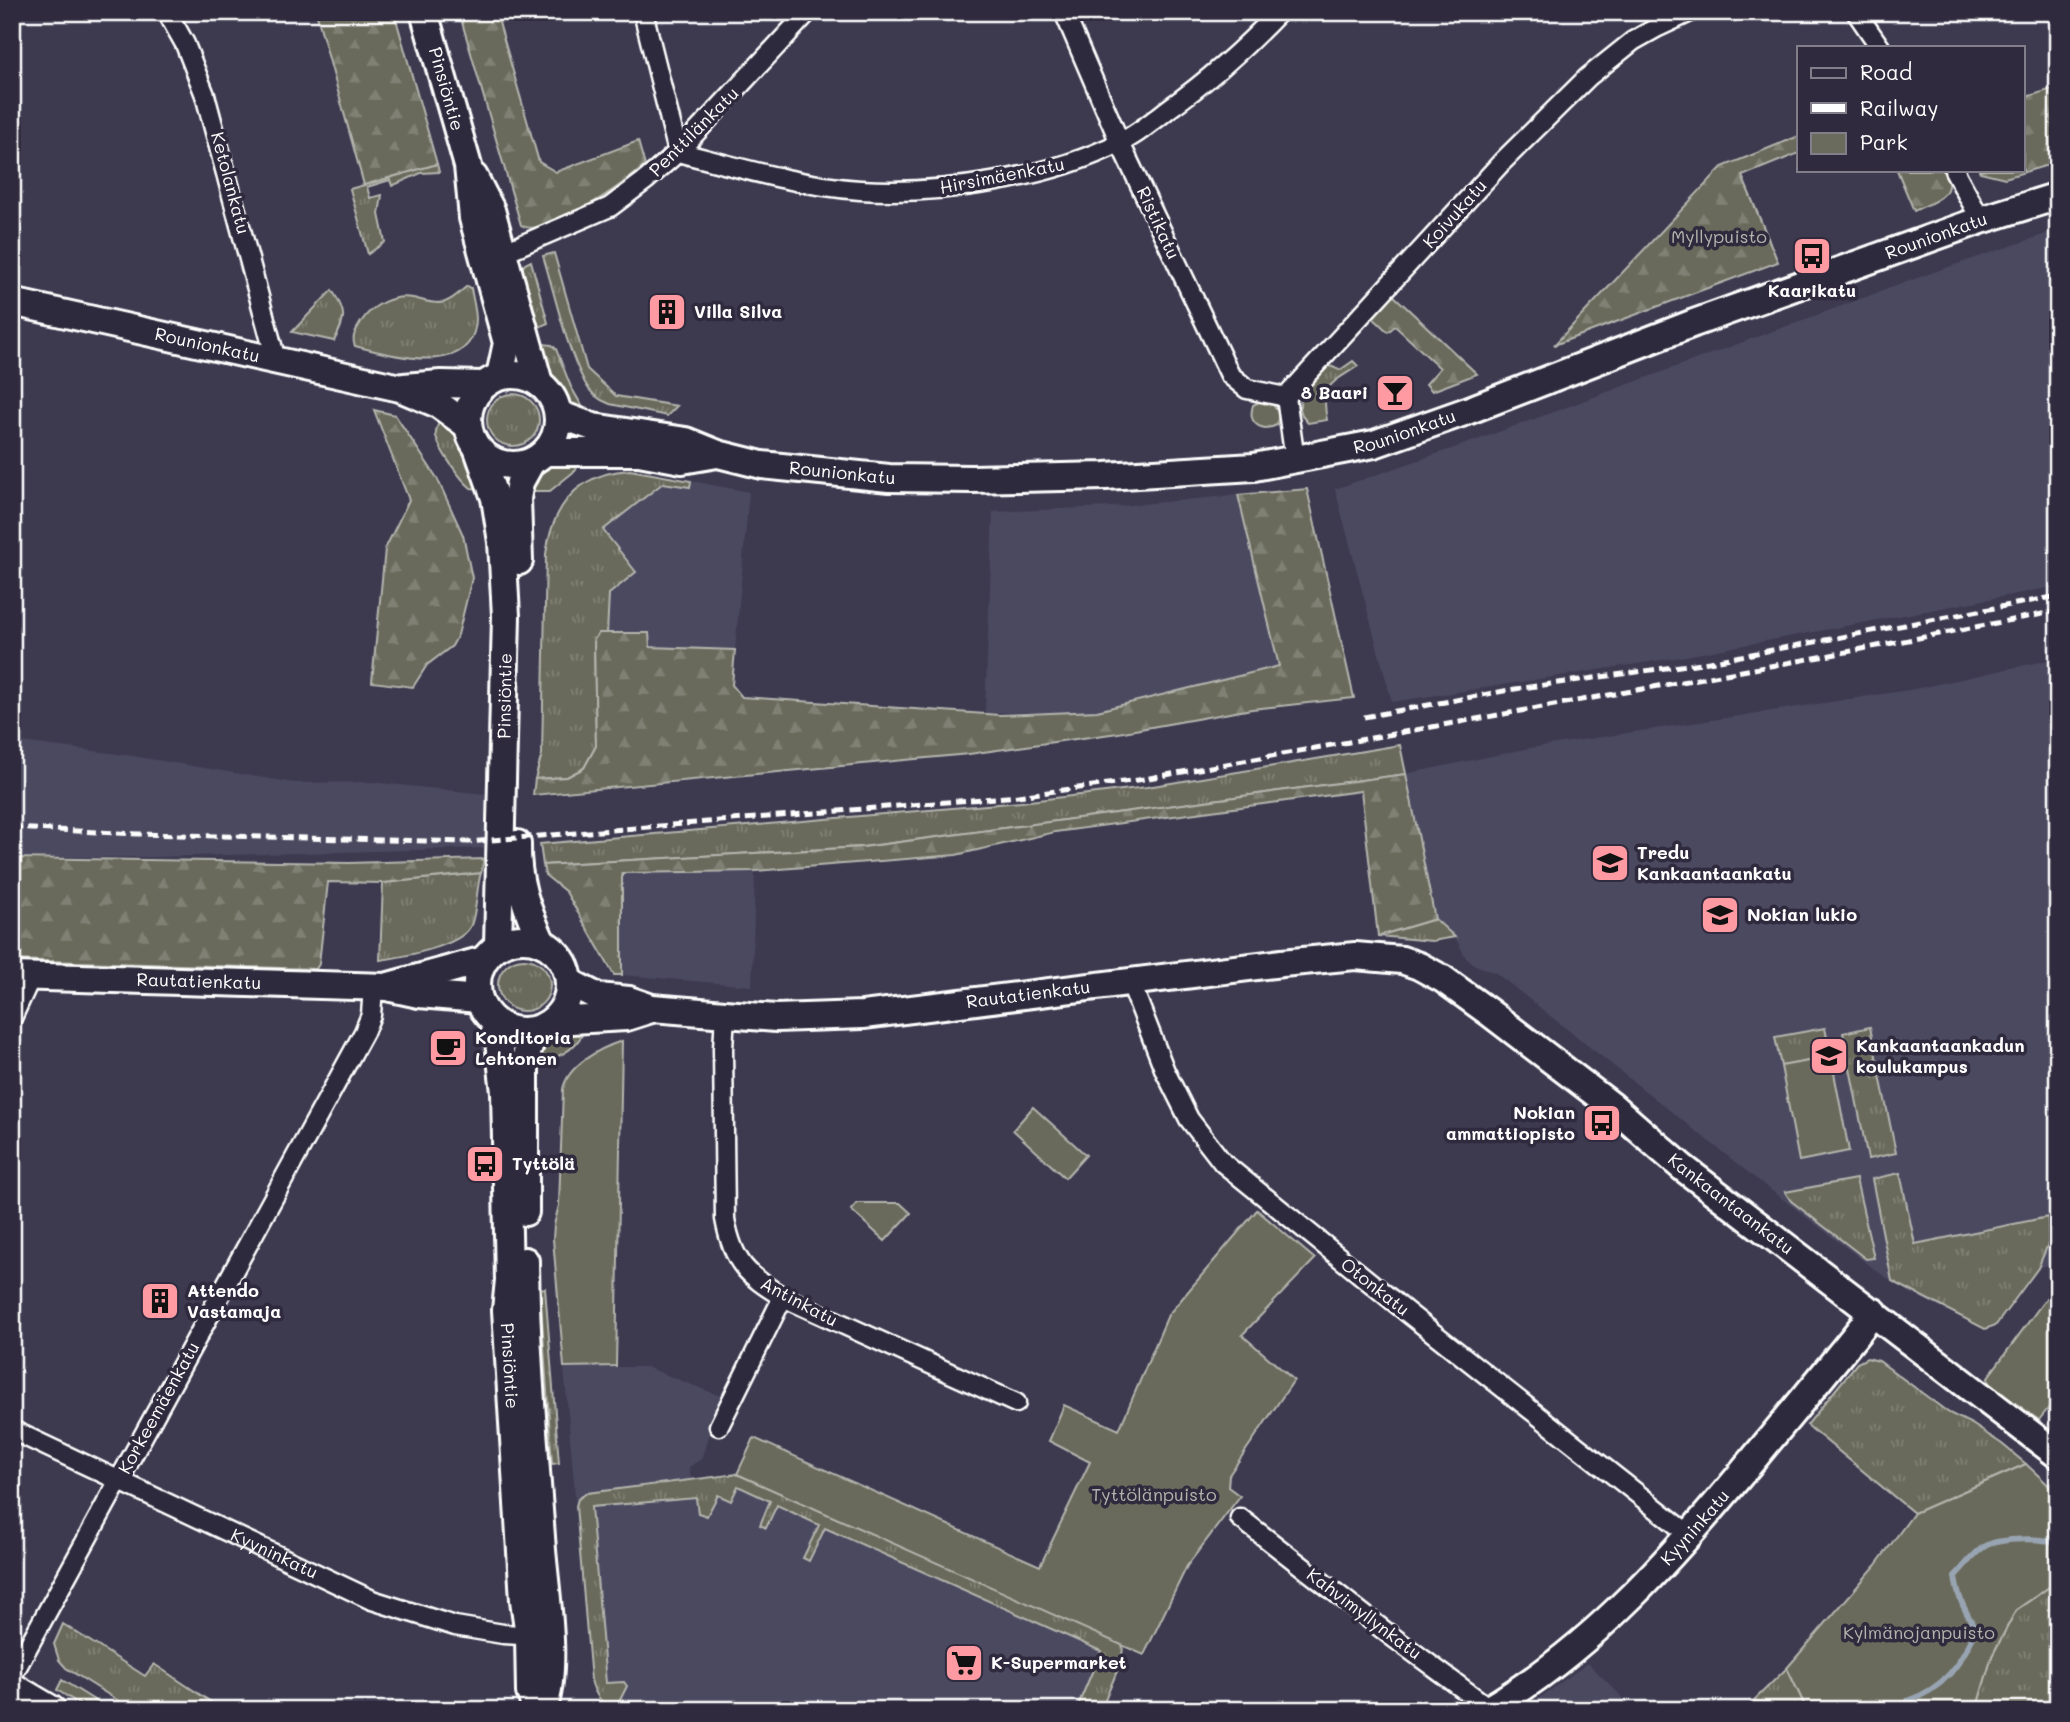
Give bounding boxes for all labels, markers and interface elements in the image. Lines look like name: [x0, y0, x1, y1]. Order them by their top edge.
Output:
street label: Pinsiöntie: [424, 44, 470, 133]
legend: [1797, 46, 2024, 172]
text: Road: [1860, 58, 1912, 85]
street label: Penttilänkatu: [643, 81, 743, 181]
text: Railway: [1860, 94, 1939, 121]
text: Park: [1860, 128, 1908, 155]
street label: Ketolankatu: [206, 129, 256, 237]
street label: Hirsimäenkatu: [937, 151, 1066, 199]
street label: Koivukatu: [1417, 174, 1492, 253]
street label: Ristikatu: [1132, 182, 1186, 263]
street label: Rounionkatu: [1882, 206, 1990, 264]
park label: Myllypuisto: [1671, 224, 1767, 248]
bus stop icon: Kaarikatu: [1791, 235, 1833, 277]
place label: Kaarikatu: [1768, 278, 1856, 302]
building icon: Villa Silva: [646, 291, 688, 333]
place label: Villa Silva: [694, 299, 782, 323]
street label: Rounionkatu: [153, 321, 262, 368]
bar icon: 8 Baari: [1374, 372, 1416, 414]
place label: 8 Baari: [1301, 380, 1368, 404]
street label: Rounionkatu: [1351, 403, 1459, 459]
street label: Rounionkatu: [788, 455, 896, 489]
street label: Pinsiöntie: [491, 653, 517, 739]
place label: Tredu Kankaantaankatu: [1637, 840, 1792, 885]
school or university icon: Tredu Kankaantaankatu: [1589, 842, 1631, 884]
school or university icon: Nokian lukio: [1699, 894, 1741, 936]
place label: Nokian lukio: [1747, 902, 1857, 926]
street label: Rautatienkatu: [136, 967, 262, 994]
street label: Rautatienkatu: [965, 974, 1091, 1013]
place label: Konditoria Lehtonen: [475, 1025, 571, 1070]
cafe icon: Konditoria Lehtonen: [427, 1027, 469, 1069]
place label: Kankaantaankadun koulukampus: [1856, 1033, 2025, 1078]
school or university icon: Kankaantaankadun koulukampus: [1808, 1035, 1850, 1077]
place label: Nokian ammattiopisto: [1446, 1100, 1575, 1145]
bus stop icon: Nokian ammattiopisto: [1581, 1102, 1623, 1144]
bus stop icon: Tyttölä: [464, 1143, 506, 1185]
street label: Kankaantaankatu: [1663, 1147, 1799, 1259]
place label: Tyttölä: [512, 1151, 575, 1175]
street label: Otonkatu: [1336, 1252, 1415, 1321]
street label: Antinkatu: [757, 1271, 842, 1332]
place label: Attendo Vastamaja: [187, 1278, 281, 1323]
building icon: Attendo Vastamaja: [139, 1280, 181, 1322]
street label: Pinsiöntie: [496, 1322, 525, 1409]
street label: Korkeemäenkatu: [112, 1337, 204, 1478]
park label: Tyttölänpuisto: [1091, 1482, 1217, 1506]
street label: Kyyninkatu: [1654, 1484, 1734, 1570]
street label: Kyyninkatu: [227, 1522, 322, 1584]
street label: Kahvimyllynkatu: [1302, 1562, 1427, 1664]
park label: Kylmänojanpuisto: [1843, 1620, 1995, 1644]
supermarket icon: K-Supermarket: [943, 1642, 985, 1684]
place label: K-Supermarket: [991, 1650, 1127, 1674]

